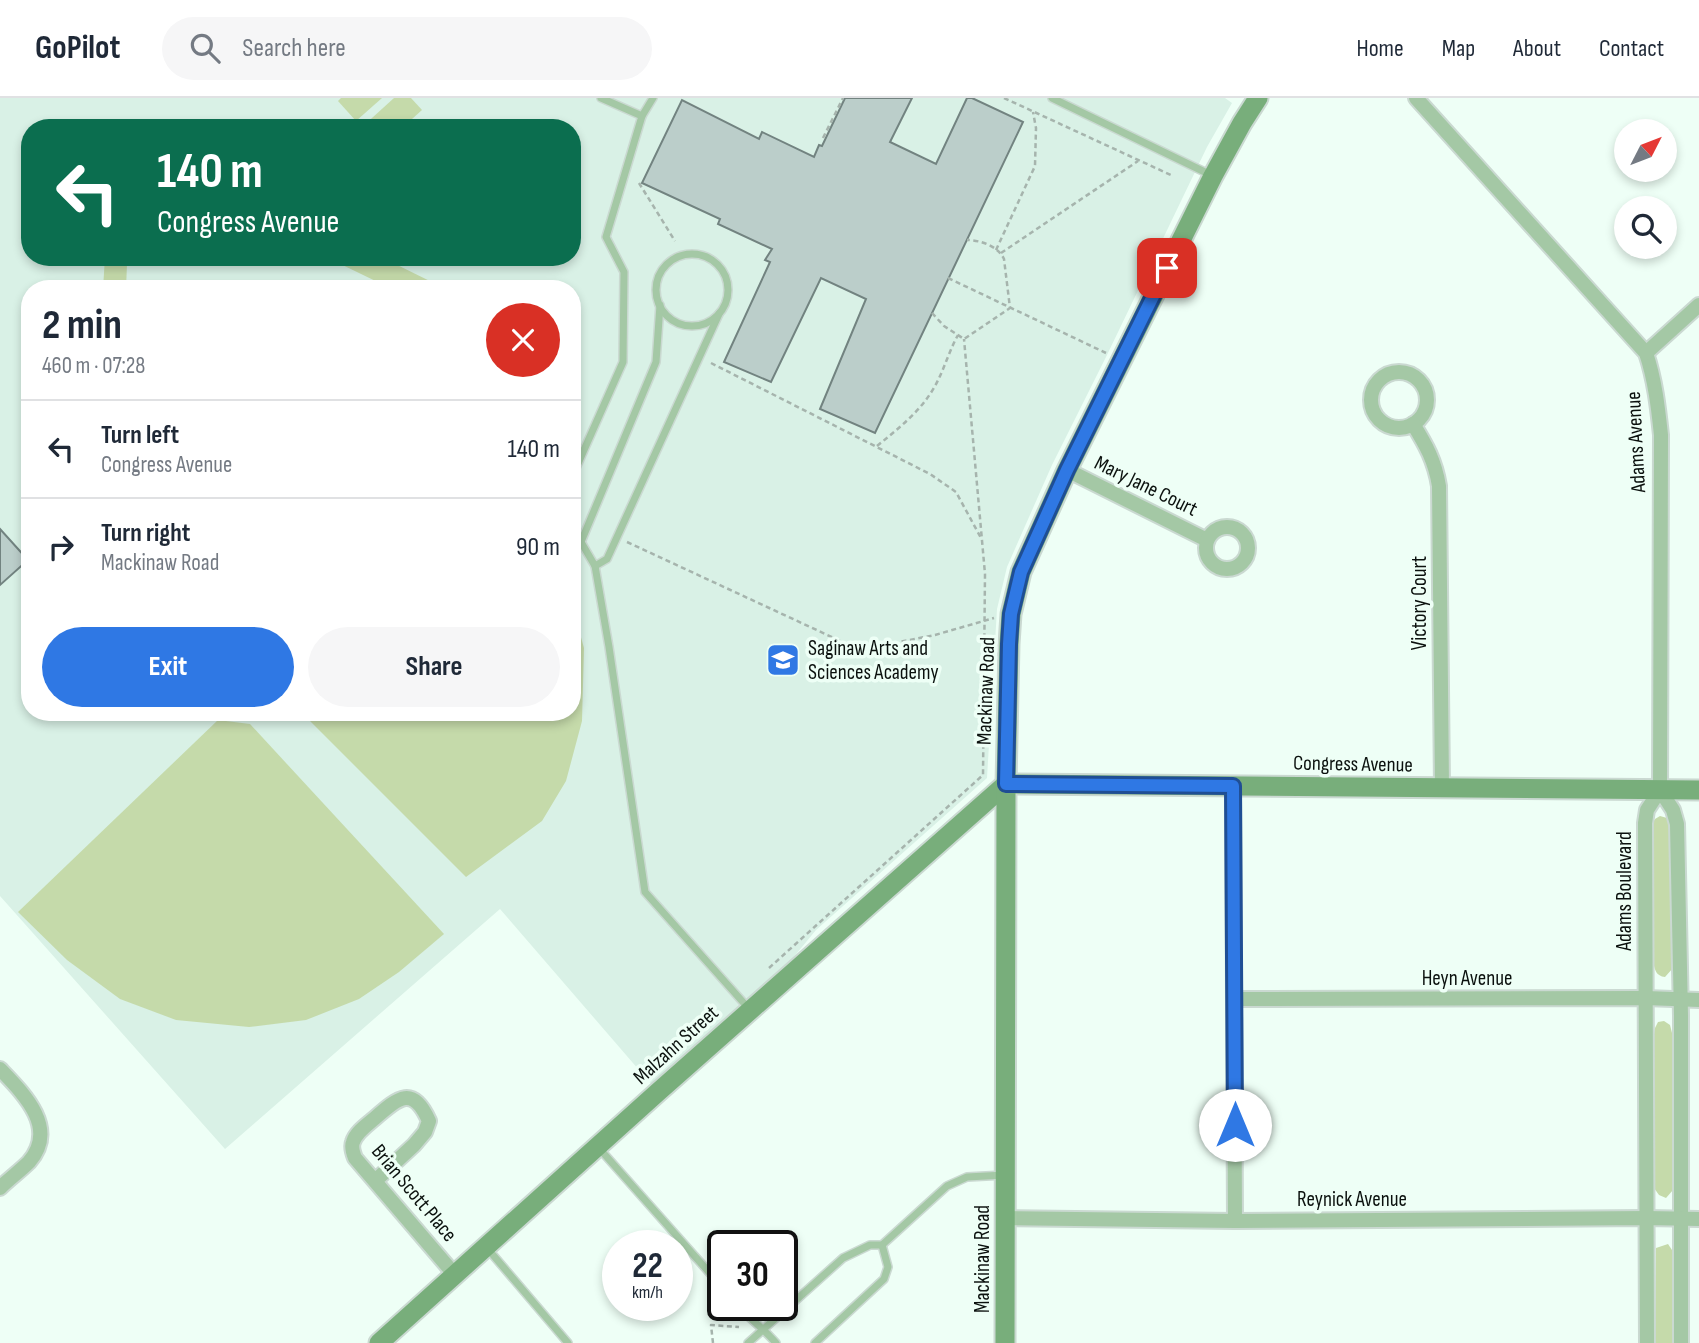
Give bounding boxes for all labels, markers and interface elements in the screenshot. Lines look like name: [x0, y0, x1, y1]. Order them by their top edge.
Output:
search box: [162, 17, 652, 80]
text: GoPilot: [35, 28, 120, 68]
icon: search: [186, 29, 224, 67]
text: Search here: [242, 33, 346, 64]
text: Home: [1356, 34, 1404, 63]
text: Map: [1442, 34, 1475, 63]
text: About: [1513, 34, 1561, 63]
text: Contact: [1599, 34, 1664, 63]
north arrow: [1614, 119, 1676, 182]
map controls: [1614, 119, 1677, 259]
text: 140 m: [157, 143, 263, 202]
icon: left: [42, 147, 133, 238]
button: search: [1614, 196, 1677, 259]
text: Congress Avenue: [157, 203, 339, 242]
pin: [1137, 238, 1197, 298]
icon: arrive: [1148, 249, 1186, 287]
text: 2 min: [42, 300, 122, 351]
button: close: [486, 303, 560, 377]
text: 460 m · 07:28: [42, 352, 145, 380]
street label: Adams Avenue: [1621, 391, 1651, 494]
text: Turn left: [101, 420, 179, 451]
icon: left: [42, 430, 80, 468]
text: 140 m: [508, 434, 560, 465]
street label: Mary Jane Court: [1090, 450, 1202, 522]
text: Congress Avenue: [101, 451, 232, 479]
text: Turn right: [101, 518, 190, 549]
icon: right: [42, 528, 80, 566]
text: 90 m: [516, 532, 560, 563]
text: Mackinaw Road: [101, 549, 219, 577]
street label: Victory Court: [1407, 556, 1432, 650]
button: Exit: [42, 627, 294, 707]
button: Share: [308, 627, 560, 707]
place label: Saginaw Arts and Sciences Academy: [808, 636, 939, 685]
street label: Mackinaw Road: [972, 637, 1000, 745]
school or university icon: Saginaw Arts and Sciences Academy: [764, 641, 802, 679]
street label: Congress Avenue: [1293, 750, 1413, 778]
street label: Adams Boulevard: [1612, 831, 1637, 952]
street label: Heyn Avenue: [1422, 966, 1512, 991]
street label: Malzahn Street: [628, 1000, 724, 1090]
position arrow: [1198, 1088, 1272, 1162]
street label: Brian Scott Place: [366, 1139, 462, 1247]
street label: Reynick Avenue: [1297, 1187, 1407, 1212]
street label: Mackinaw Road: [970, 1205, 995, 1313]
speed limit sign: 30: [707, 1230, 798, 1321]
text: 22: [632, 1245, 663, 1288]
text: km/h: [632, 1282, 663, 1303]

